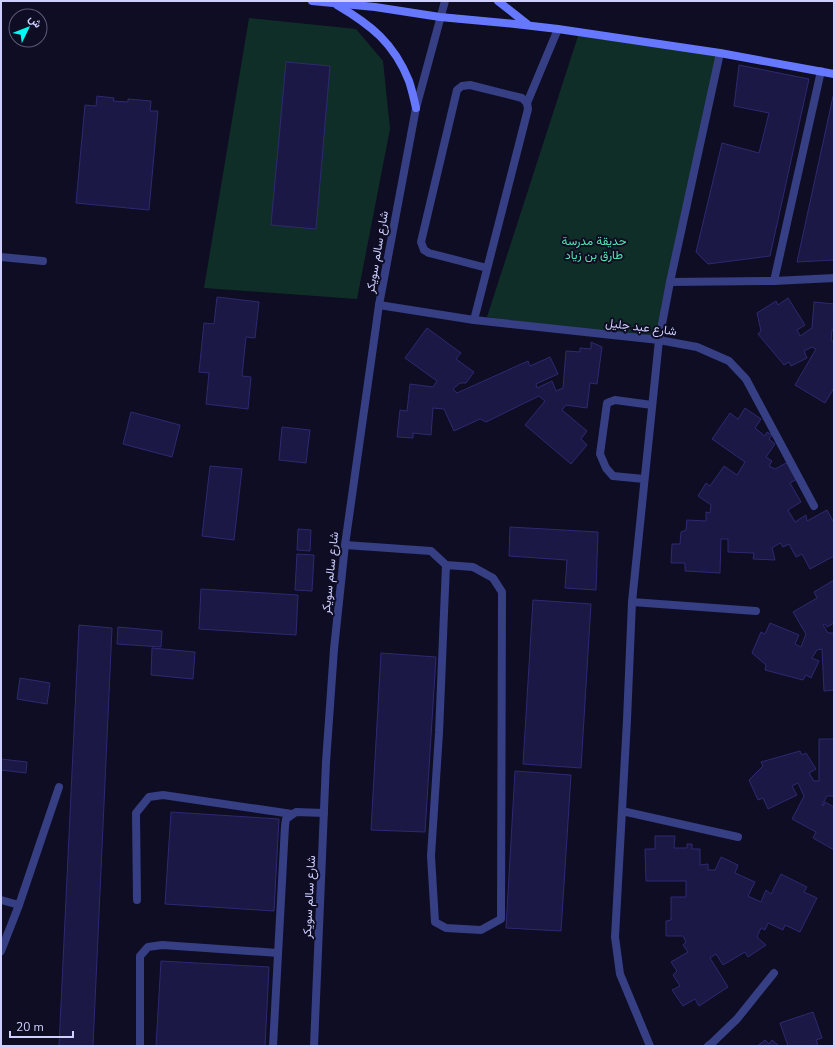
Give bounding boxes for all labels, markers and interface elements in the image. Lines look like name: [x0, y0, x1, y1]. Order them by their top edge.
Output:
north arrow: [8, 8, 48, 48]
text: ش: [25, 12, 45, 31]
street label: شارع سالم سويكر: [362, 210, 393, 296]
park label: حديقة مدرسة طارق بن زياد: [561, 233, 627, 263]
street label: شارع عبد جليل: [604, 315, 678, 340]
street label: شارع سالم سويكر: [318, 531, 343, 616]
street label: شارع سالم سويكر: [299, 855, 320, 940]
scale bar: [10, 1013, 73, 1039]
text: 20 m: [16, 1019, 44, 1035]

